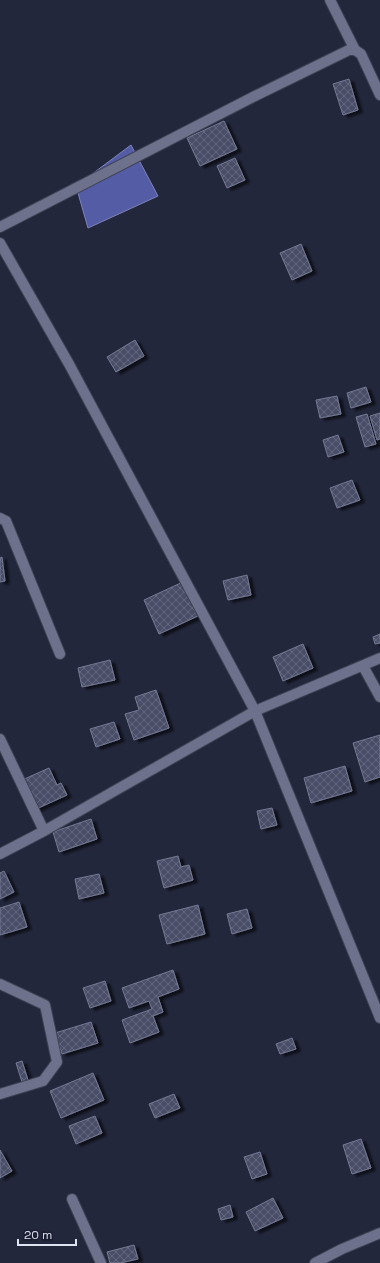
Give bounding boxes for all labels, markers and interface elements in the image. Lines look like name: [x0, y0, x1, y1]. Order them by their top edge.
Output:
scale bar: [18, 1221, 76, 1247]
text: 20 m: [24, 1227, 52, 1243]

